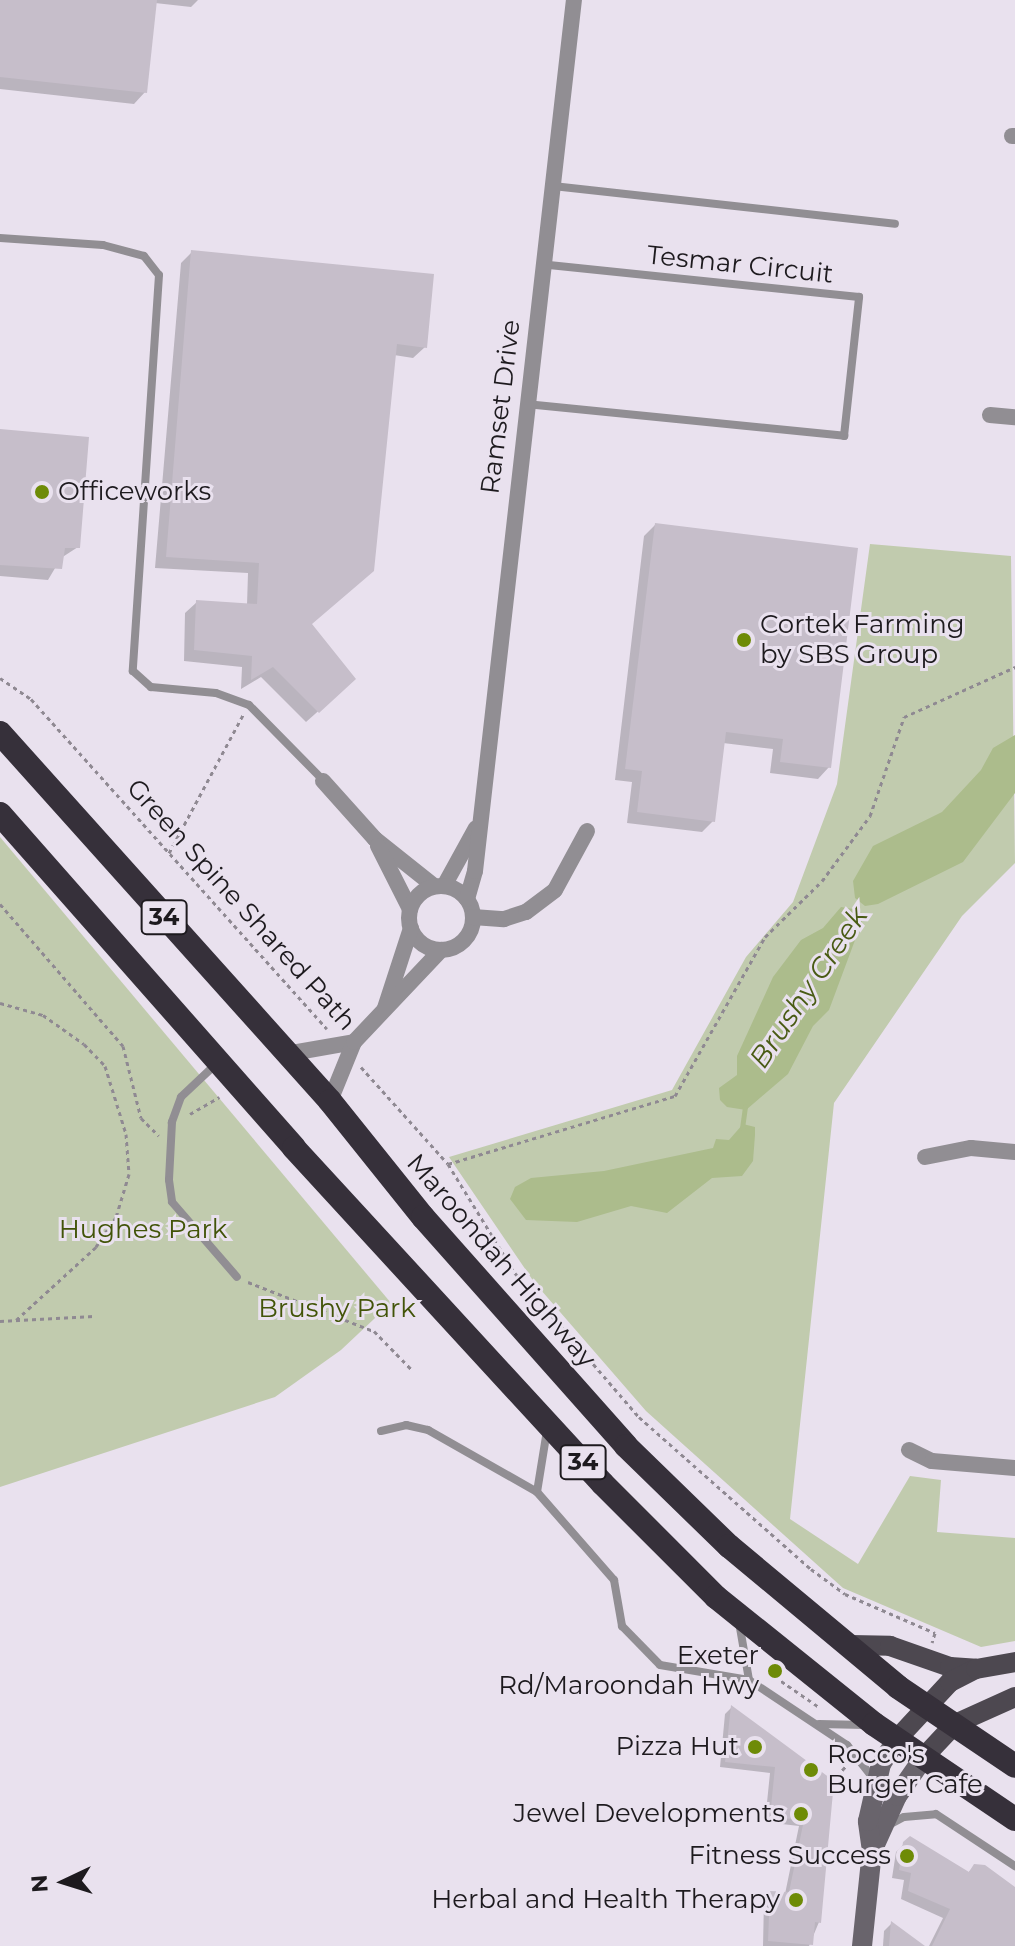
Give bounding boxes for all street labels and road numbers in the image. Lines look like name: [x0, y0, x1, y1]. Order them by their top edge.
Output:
street label: Tesmar Circuit: [645, 240, 835, 290]
street label: Ramset Drive: [475, 318, 527, 496]
street label: Green Spine Shared Path: [120, 773, 362, 1037]
road number: 34: [140, 897, 188, 937]
street label: Maroondah Highway: [400, 1148, 602, 1374]
road number: 34: [559, 1442, 607, 1482]

